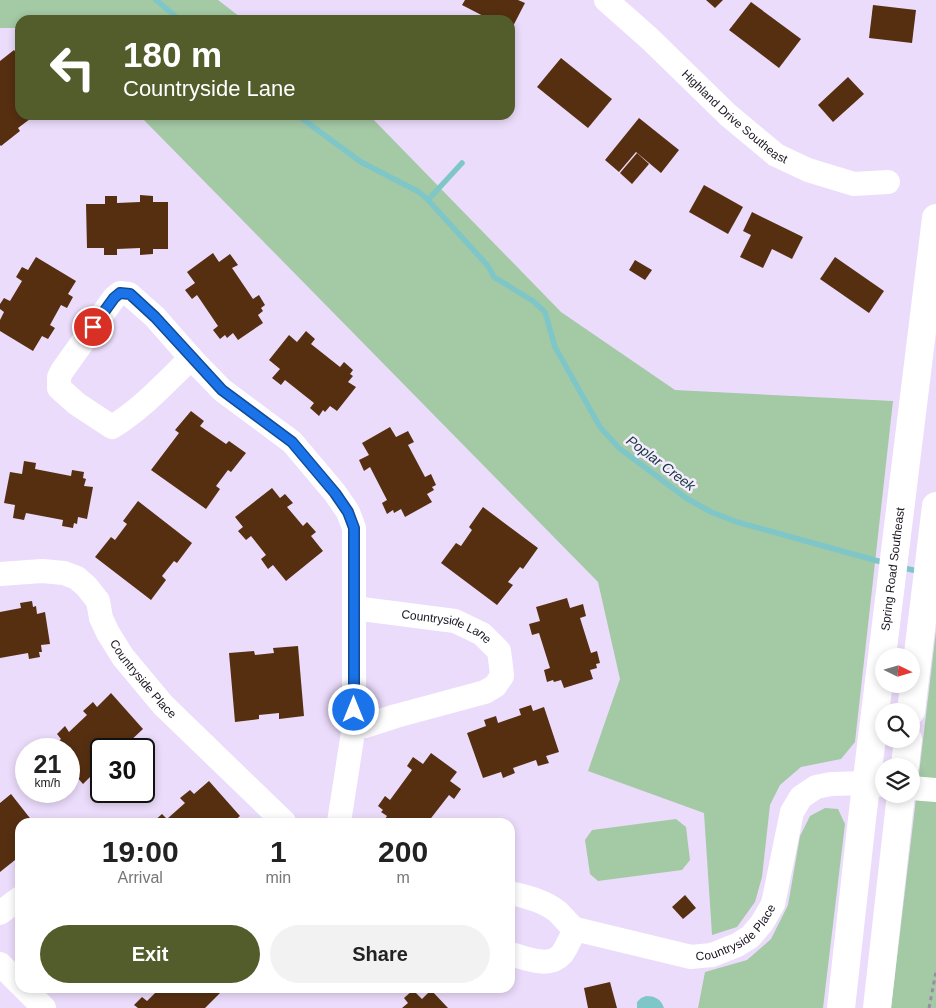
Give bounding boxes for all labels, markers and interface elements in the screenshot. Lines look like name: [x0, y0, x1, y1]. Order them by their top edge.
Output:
icon: left: [40, 35, 105, 100]
text: 180 m: [123, 35, 222, 74]
street label: Highland Drive Southeast: [679, 67, 790, 167]
text: Countryside Lane: [123, 76, 295, 101]
pin: [72, 306, 114, 348]
icon: arrive: [79, 313, 107, 341]
water label: Poplar Creek: [624, 432, 699, 495]
street label: Spring Road Southeast: [878, 506, 907, 632]
street label: Countryside Lane: [401, 607, 494, 646]
street label: Countryside Place: [107, 637, 179, 721]
north arrow: [875, 648, 920, 692]
map controls: [875, 648, 920, 803]
position arrow: [327, 683, 379, 735]
button: search: [875, 703, 920, 748]
speed limit sign: 30: [90, 738, 155, 803]
text: 21: [34, 750, 61, 778]
button: layers: [875, 758, 920, 803]
text: km/h: [34, 776, 61, 790]
text: 19:00: [102, 835, 179, 868]
text: 1: [270, 835, 287, 868]
text: 200: [378, 835, 428, 868]
text: Arrival: [118, 869, 163, 886]
text: min: [265, 869, 291, 886]
text: m: [396, 869, 410, 886]
street label: Countryside Place: [695, 901, 779, 964]
button: Exit: [40, 925, 260, 983]
button: Share: [270, 925, 490, 983]

